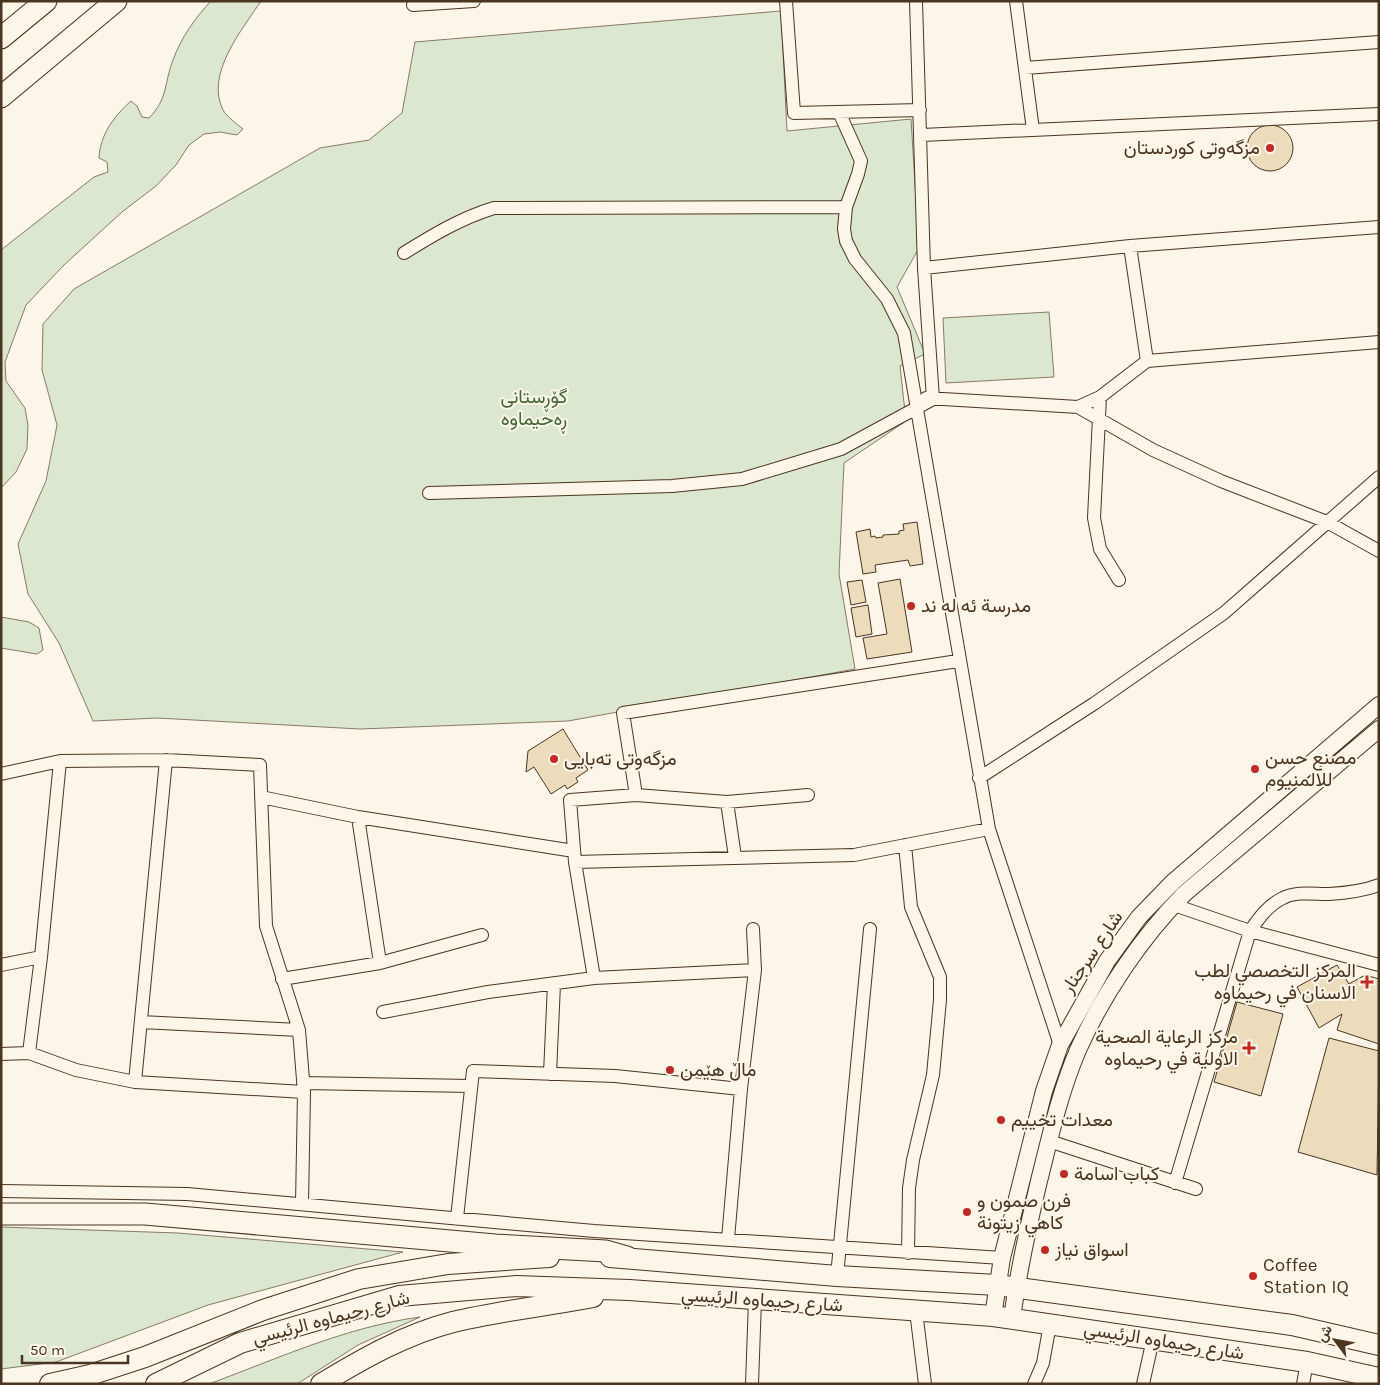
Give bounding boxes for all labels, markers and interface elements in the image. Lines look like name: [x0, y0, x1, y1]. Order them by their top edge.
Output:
place label: مزگەوتی کوردستان: [1124, 137, 1260, 159]
marker: مزگەوتی کوردستان: [1264, 142, 1276, 154]
park label: گۆڕستانی ڕەحیماوە: [501, 386, 567, 434]
place label: مدرسة ئه له ند: [921, 595, 1031, 617]
marker: مدرسة ئه له ند: [905, 600, 917, 612]
place label: مصنع حسن للالمنيوم: [1265, 747, 1356, 792]
place label: مزگەوتی تەبایی: [564, 748, 677, 770]
marker: مزگەوتی تەبایی: [548, 753, 560, 765]
marker: مصنع حسن للالمنيوم: [1249, 763, 1261, 775]
street label: شارع سرجنار: [1056, 907, 1128, 999]
place label: المركز التخصصي لطب الاسنان في رحيماوه: [1194, 960, 1356, 1008]
marker: المركز التخصصي لطب الاسنان في رحيماوه: [1360, 975, 1374, 989]
place label: مركز الرعاية الصحیة الاولية في رحيماوه: [1095, 1026, 1238, 1074]
marker: مركز الرعاية الصحیة الاولية في رحيماوه: [1242, 1041, 1256, 1055]
place label: ماڵ هێمن: [680, 1059, 756, 1081]
marker: ماڵ هێمن: [664, 1064, 676, 1076]
place label: معدات تخييم: [1011, 1109, 1113, 1132]
marker: معدات تخييم: [995, 1114, 1007, 1126]
place label: كباب اسامة: [1074, 1163, 1159, 1185]
marker: كباب اسامة: [1058, 1168, 1070, 1180]
place label: فرن صمون و كاهي زيتونة: [977, 1190, 1071, 1238]
marker: فرن صمون و كاهي زيتونة: [961, 1206, 973, 1218]
place label: اسواق نياز: [1054, 1239, 1129, 1261]
marker: اسواق نياز: [1039, 1244, 1051, 1256]
place label: Coffee Station IQ: [1263, 1254, 1349, 1298]
marker: Coffee Station IQ: [1247, 1270, 1259, 1282]
street label: شارع رحيماوه الرئيسي: [680, 1283, 844, 1321]
street label: شارع رحيماوه الرئيسي: [250, 1286, 413, 1353]
north arrow: [1310, 1315, 1360, 1365]
street label: شارع رحيماوه الرئيسي: [1082, 1317, 1246, 1368]
text: ش: [1313, 1322, 1336, 1345]
scale bar: [22, 1332, 129, 1364]
text: 50 m: [30, 1341, 65, 1359]

